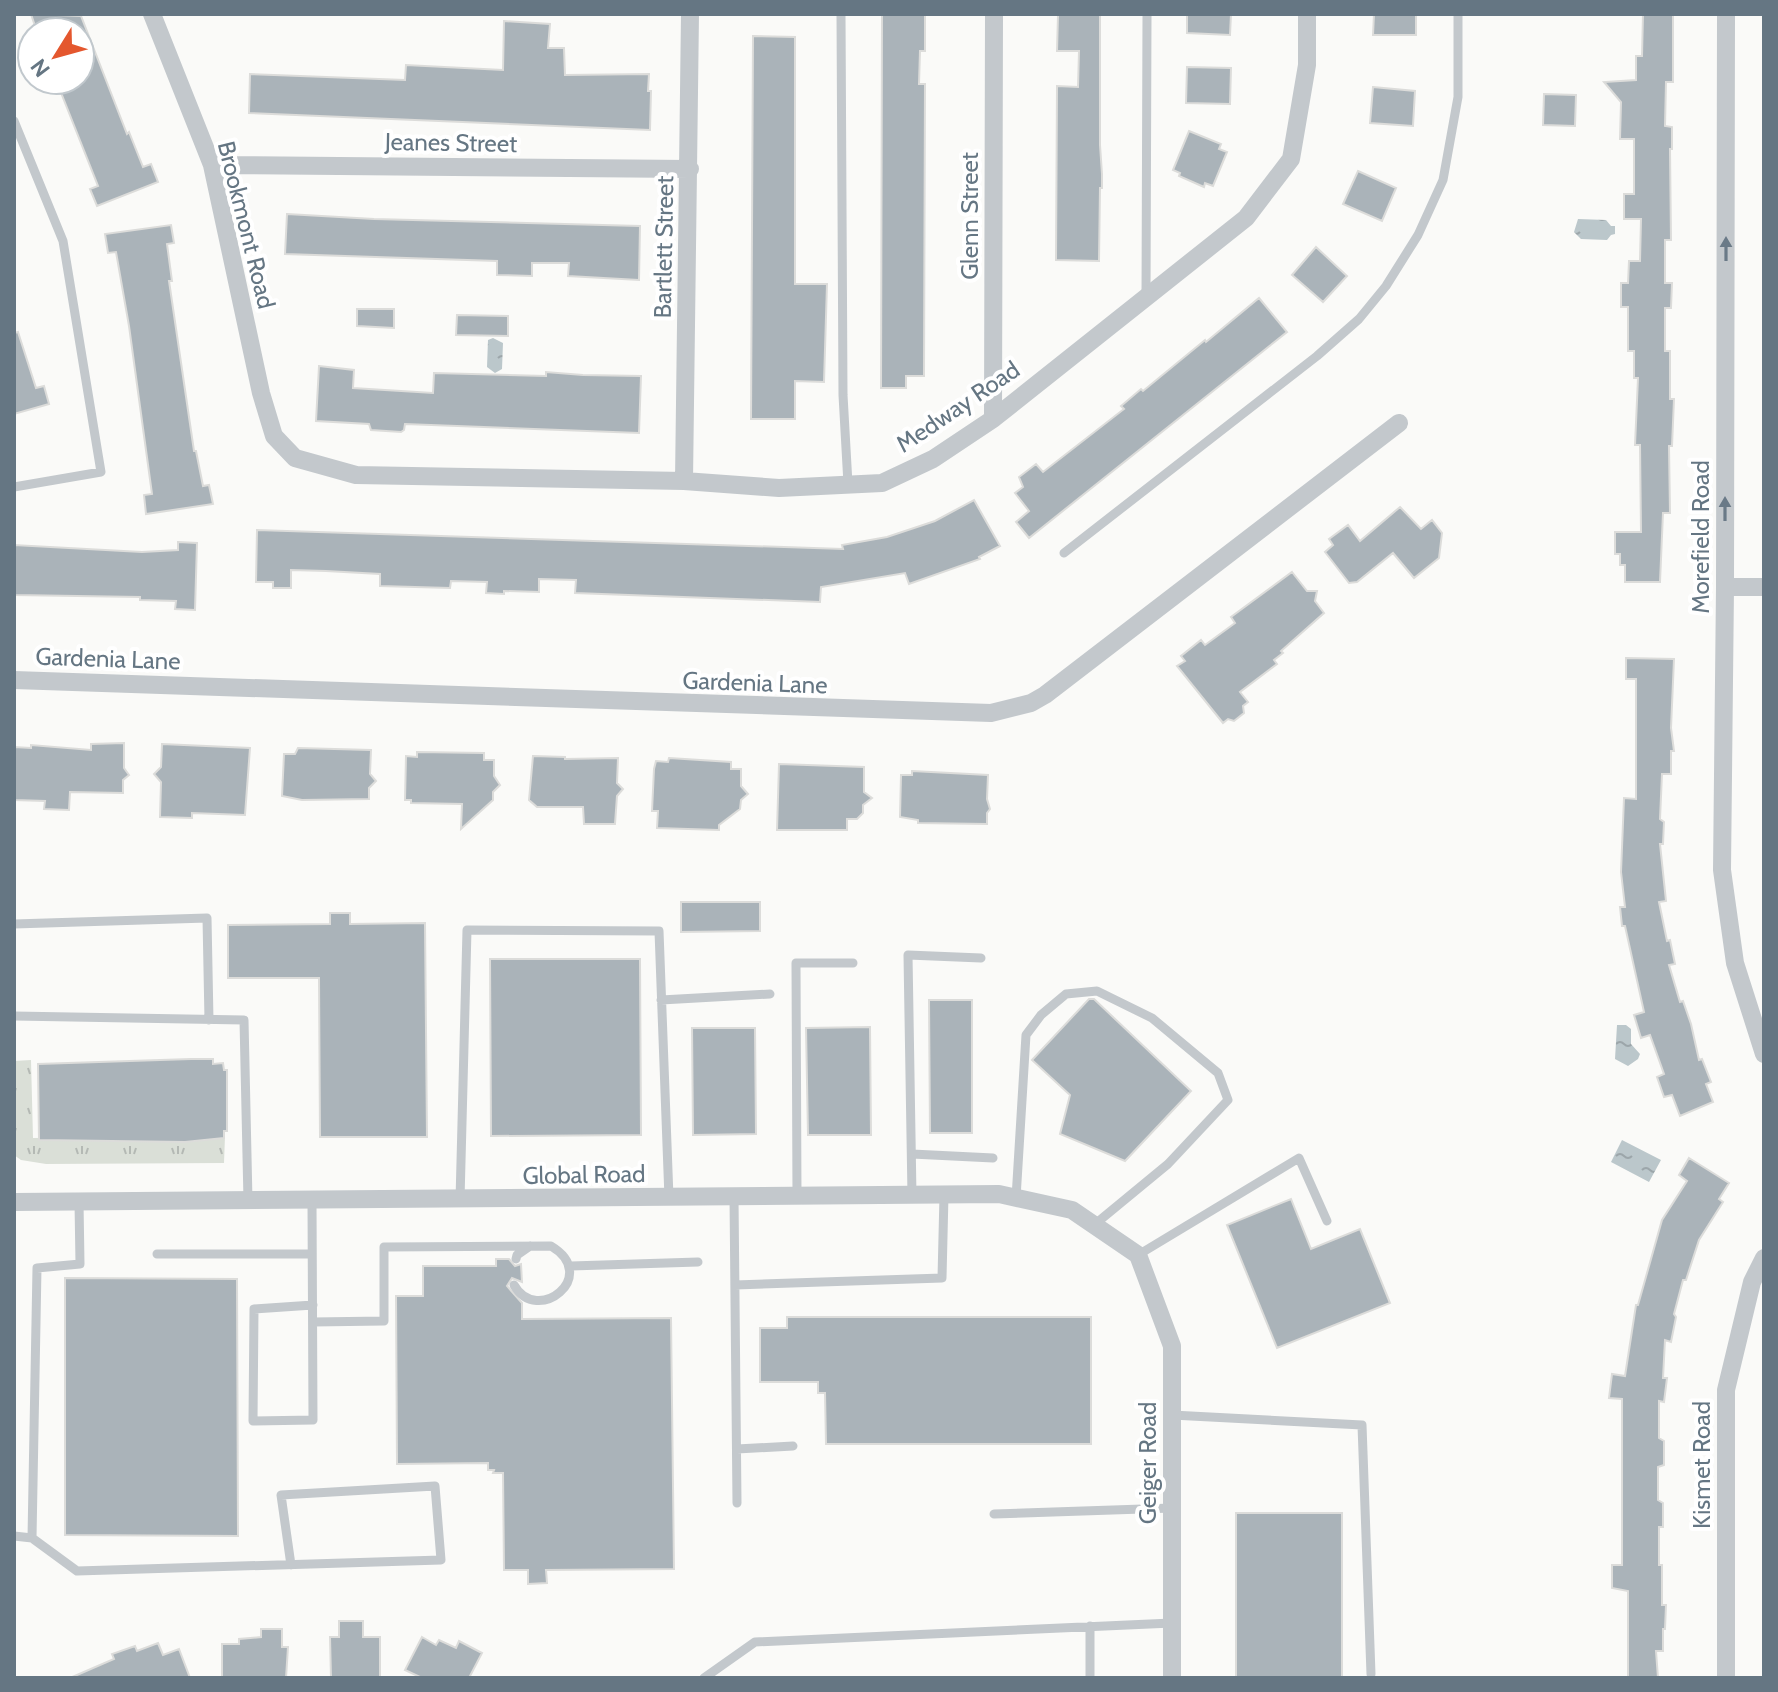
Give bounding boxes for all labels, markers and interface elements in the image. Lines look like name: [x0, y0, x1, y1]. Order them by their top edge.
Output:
north arrow: [16, 16, 96, 96]
text: N: [25, 53, 56, 82]
street label: Jeanes Street: [384, 127, 517, 158]
street label: Brookmont Road: [212, 138, 281, 312]
street label: Glenn Street: [955, 152, 984, 280]
street label: Bartlett Street: [648, 175, 679, 319]
one-way arrow: [1720, 236, 1732, 261]
street label: Medway Road: [890, 355, 1025, 459]
street label: Morefield Road: [1686, 460, 1715, 614]
one-way arrow: [1719, 496, 1731, 521]
street label: Gardenia Lane: [35, 641, 181, 676]
street label: Gardenia Lane: [682, 665, 828, 700]
street label: Global Road: [522, 1159, 646, 1190]
street label: Kismet Road: [1687, 1401, 1716, 1529]
street label: Geiger Road: [1133, 1402, 1162, 1524]

